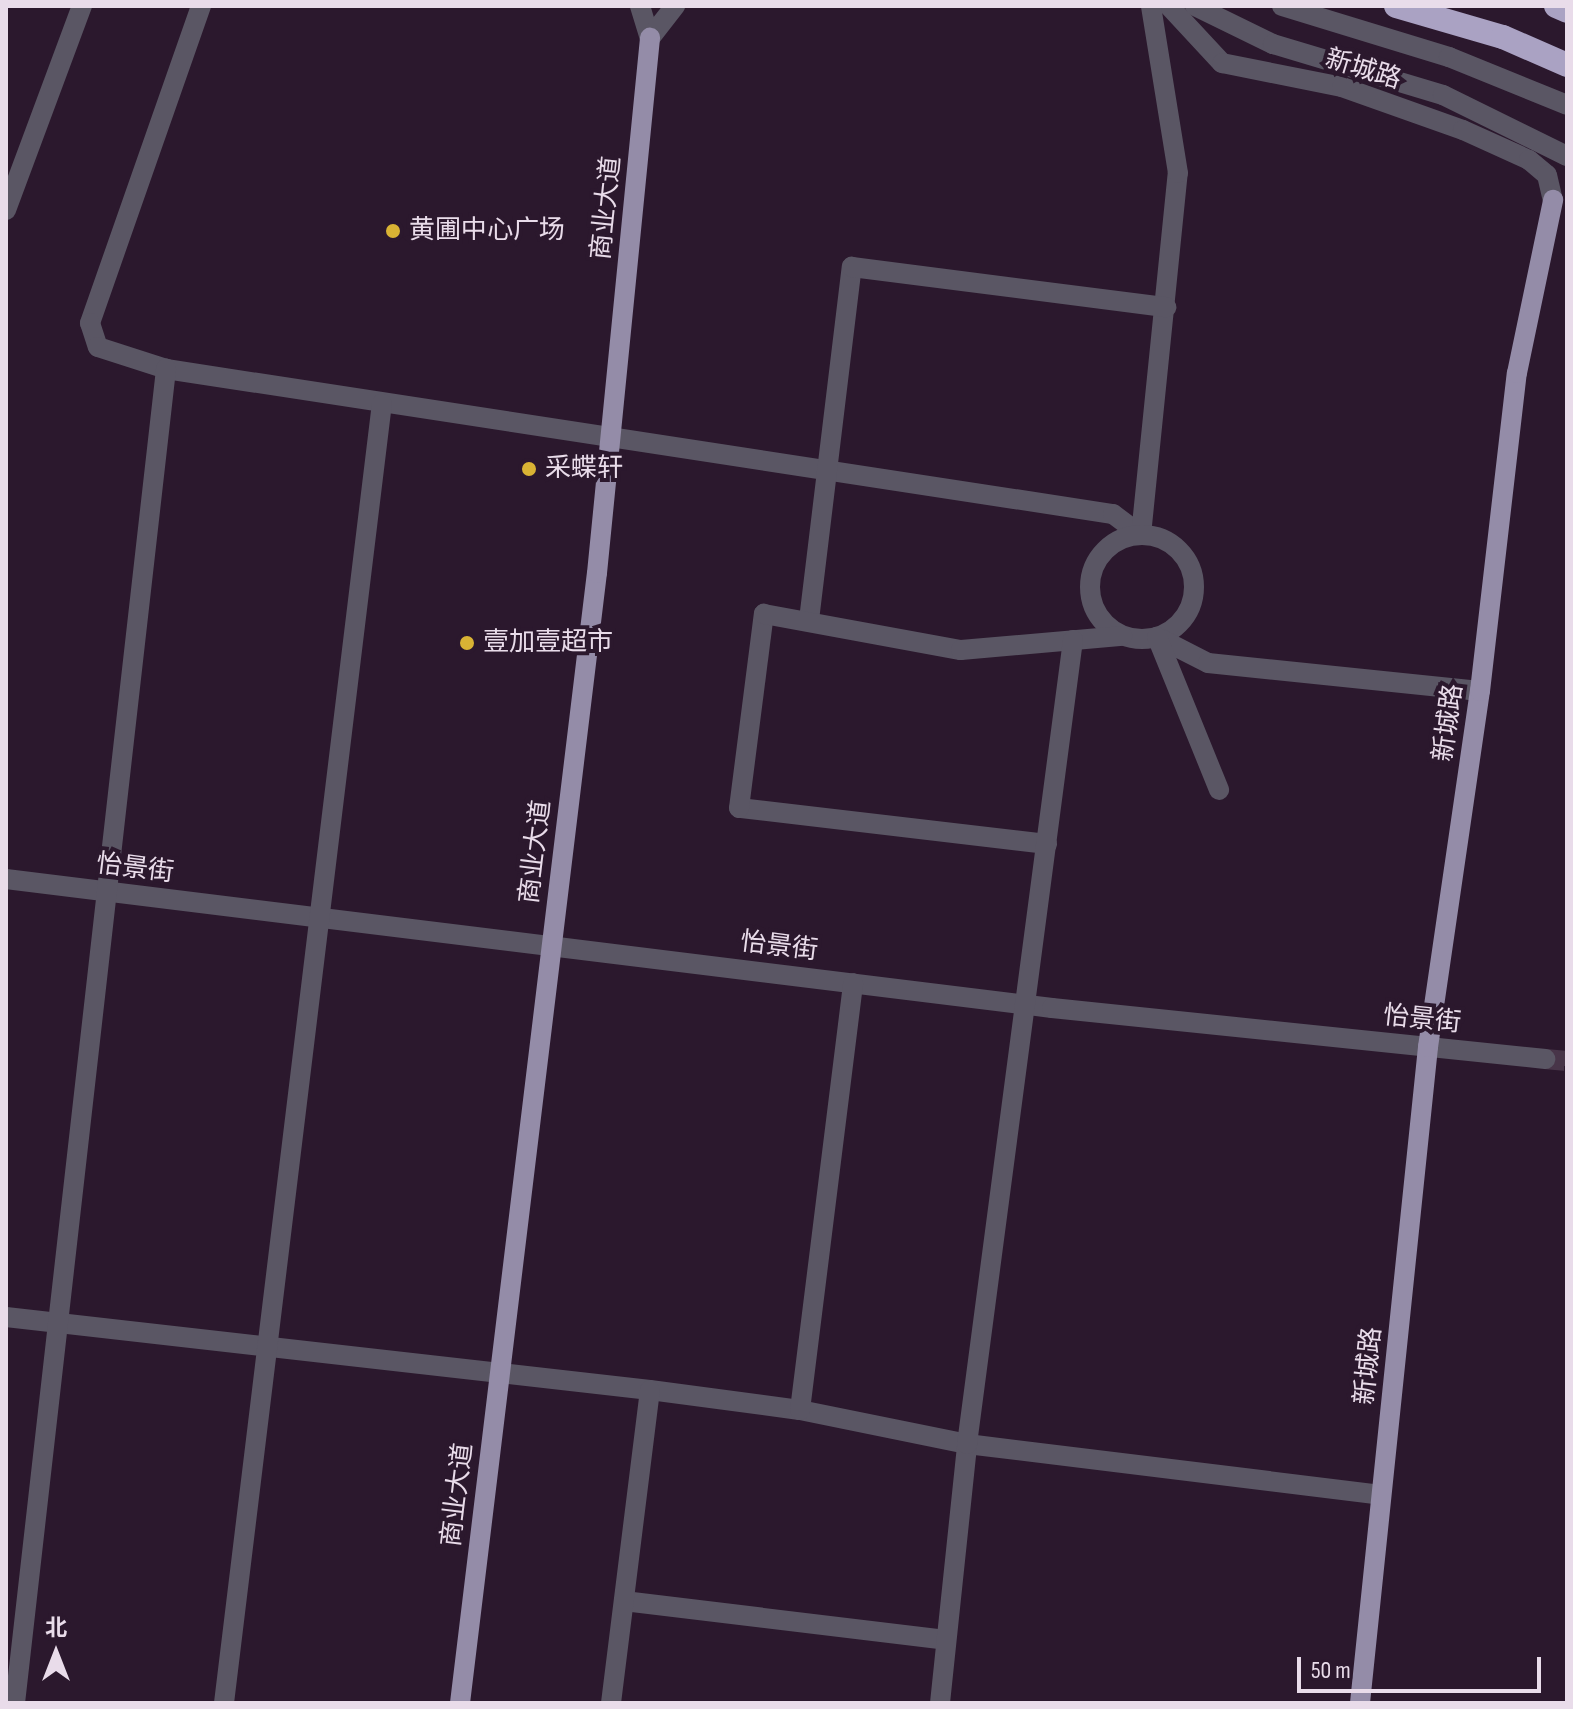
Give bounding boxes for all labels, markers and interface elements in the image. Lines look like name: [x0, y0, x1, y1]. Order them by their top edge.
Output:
street label: 新城路: [1321, 44, 1405, 96]
street label: 商业大道: [586, 155, 628, 261]
place label: 黄圃中心广场: [409, 215, 565, 247]
marker: 黄圃中心广场: [384, 222, 402, 240]
place label: 采蝶轩: [545, 453, 623, 485]
marker: 采蝶轩: [520, 460, 538, 478]
place label: 壹加壹超市: [483, 627, 613, 659]
marker: 壹加壹超市: [458, 634, 476, 652]
street label: 新城路: [1428, 682, 1470, 764]
street label: 商业大道: [514, 798, 558, 906]
street label: 怡景街: [94, 849, 176, 889]
street label: 怡景街: [738, 927, 820, 967]
street label: 怡景街: [1382, 1000, 1462, 1040]
street label: 新城路: [1349, 1326, 1389, 1406]
street label: 商业大道: [436, 1441, 480, 1549]
north arrow: [16, 1613, 96, 1693]
text: 北: [45, 1615, 67, 1642]
scale bar: [1301, 1641, 1545, 1691]
text: 50 m: [1311, 1656, 1351, 1685]

